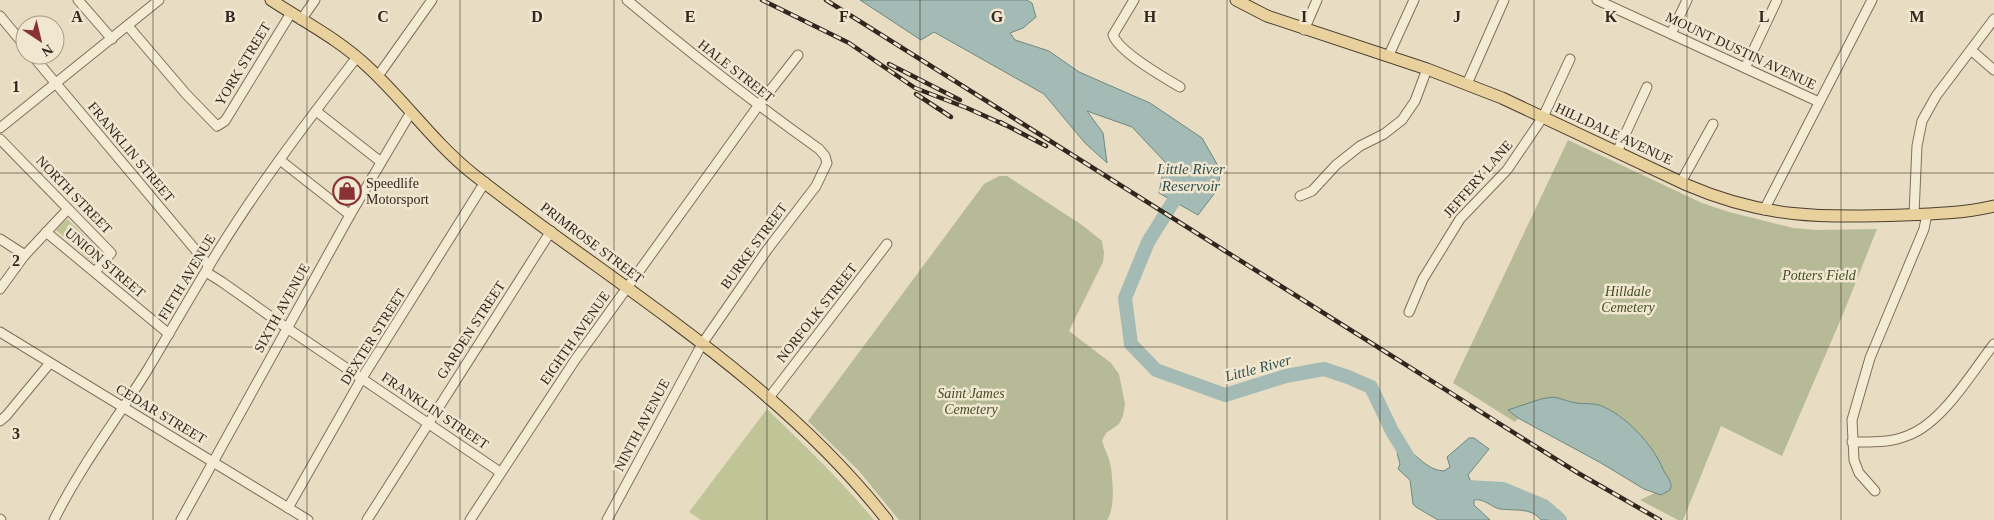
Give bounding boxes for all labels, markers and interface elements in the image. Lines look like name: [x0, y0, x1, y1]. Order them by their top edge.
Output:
text: A: [71, 8, 83, 25]
text: B: [225, 8, 236, 25]
text: C: [377, 8, 389, 25]
text: D: [531, 8, 543, 25]
text: E: [685, 8, 695, 25]
text: F: [839, 8, 849, 25]
text: G: [991, 8, 1004, 25]
text: H: [1144, 8, 1157, 25]
text: I: [1301, 8, 1307, 25]
text: J: [1453, 8, 1461, 25]
text: K: [1605, 8, 1618, 25]
text: L: [1759, 8, 1769, 25]
text: M: [1909, 8, 1925, 25]
street label: MOUNT DUSTIN AVENUE: [1663, 9, 1819, 93]
north arrow: [15, 15, 65, 65]
street label: YORK STREET: [212, 19, 274, 108]
street label: HALE STREET: [695, 37, 777, 106]
text: N: [39, 41, 56, 59]
text: 1: [12, 78, 20, 95]
street label: FRANKLIN STREET: [85, 99, 177, 205]
street label: HILLDALE AVENUE: [1553, 100, 1675, 168]
street label: JEFFERY LANE: [1440, 137, 1516, 221]
street label: NORTH STREET: [33, 153, 115, 237]
water label: Little River Reservoir: [1156, 161, 1225, 194]
shop icon: Speedlife Motorsport: [332, 176, 362, 206]
place label: Speedlife Motorsport: [366, 176, 429, 207]
street label: PRIMROSE STREET: [538, 199, 647, 287]
street label: BURKE STREET: [718, 200, 790, 292]
street label: UNION STREET: [62, 225, 148, 301]
street label: FIFTH AVENUE: [155, 231, 219, 323]
text: 2: [12, 252, 20, 269]
street label: NORFOLK STREET: [774, 260, 860, 365]
street label: SIXTH AVENUE: [251, 261, 313, 355]
park label: Potters Field: [1781, 268, 1857, 283]
street label: GARDEN STREET: [434, 278, 508, 382]
park label: Hilldale Cemetery: [1601, 284, 1656, 315]
street label: DEXTER STREET: [337, 286, 409, 388]
street label: EIGHTH AVENUE: [537, 288, 613, 388]
water label: Little River: [1222, 351, 1293, 385]
street label: FRANKLIN STREET: [379, 370, 492, 453]
street label: NINTH AVENUE: [611, 376, 673, 474]
street label: CEDAR STREET: [113, 381, 209, 447]
park label: Saint James Cemetery: [937, 386, 1005, 417]
text: 3: [12, 425, 20, 442]

